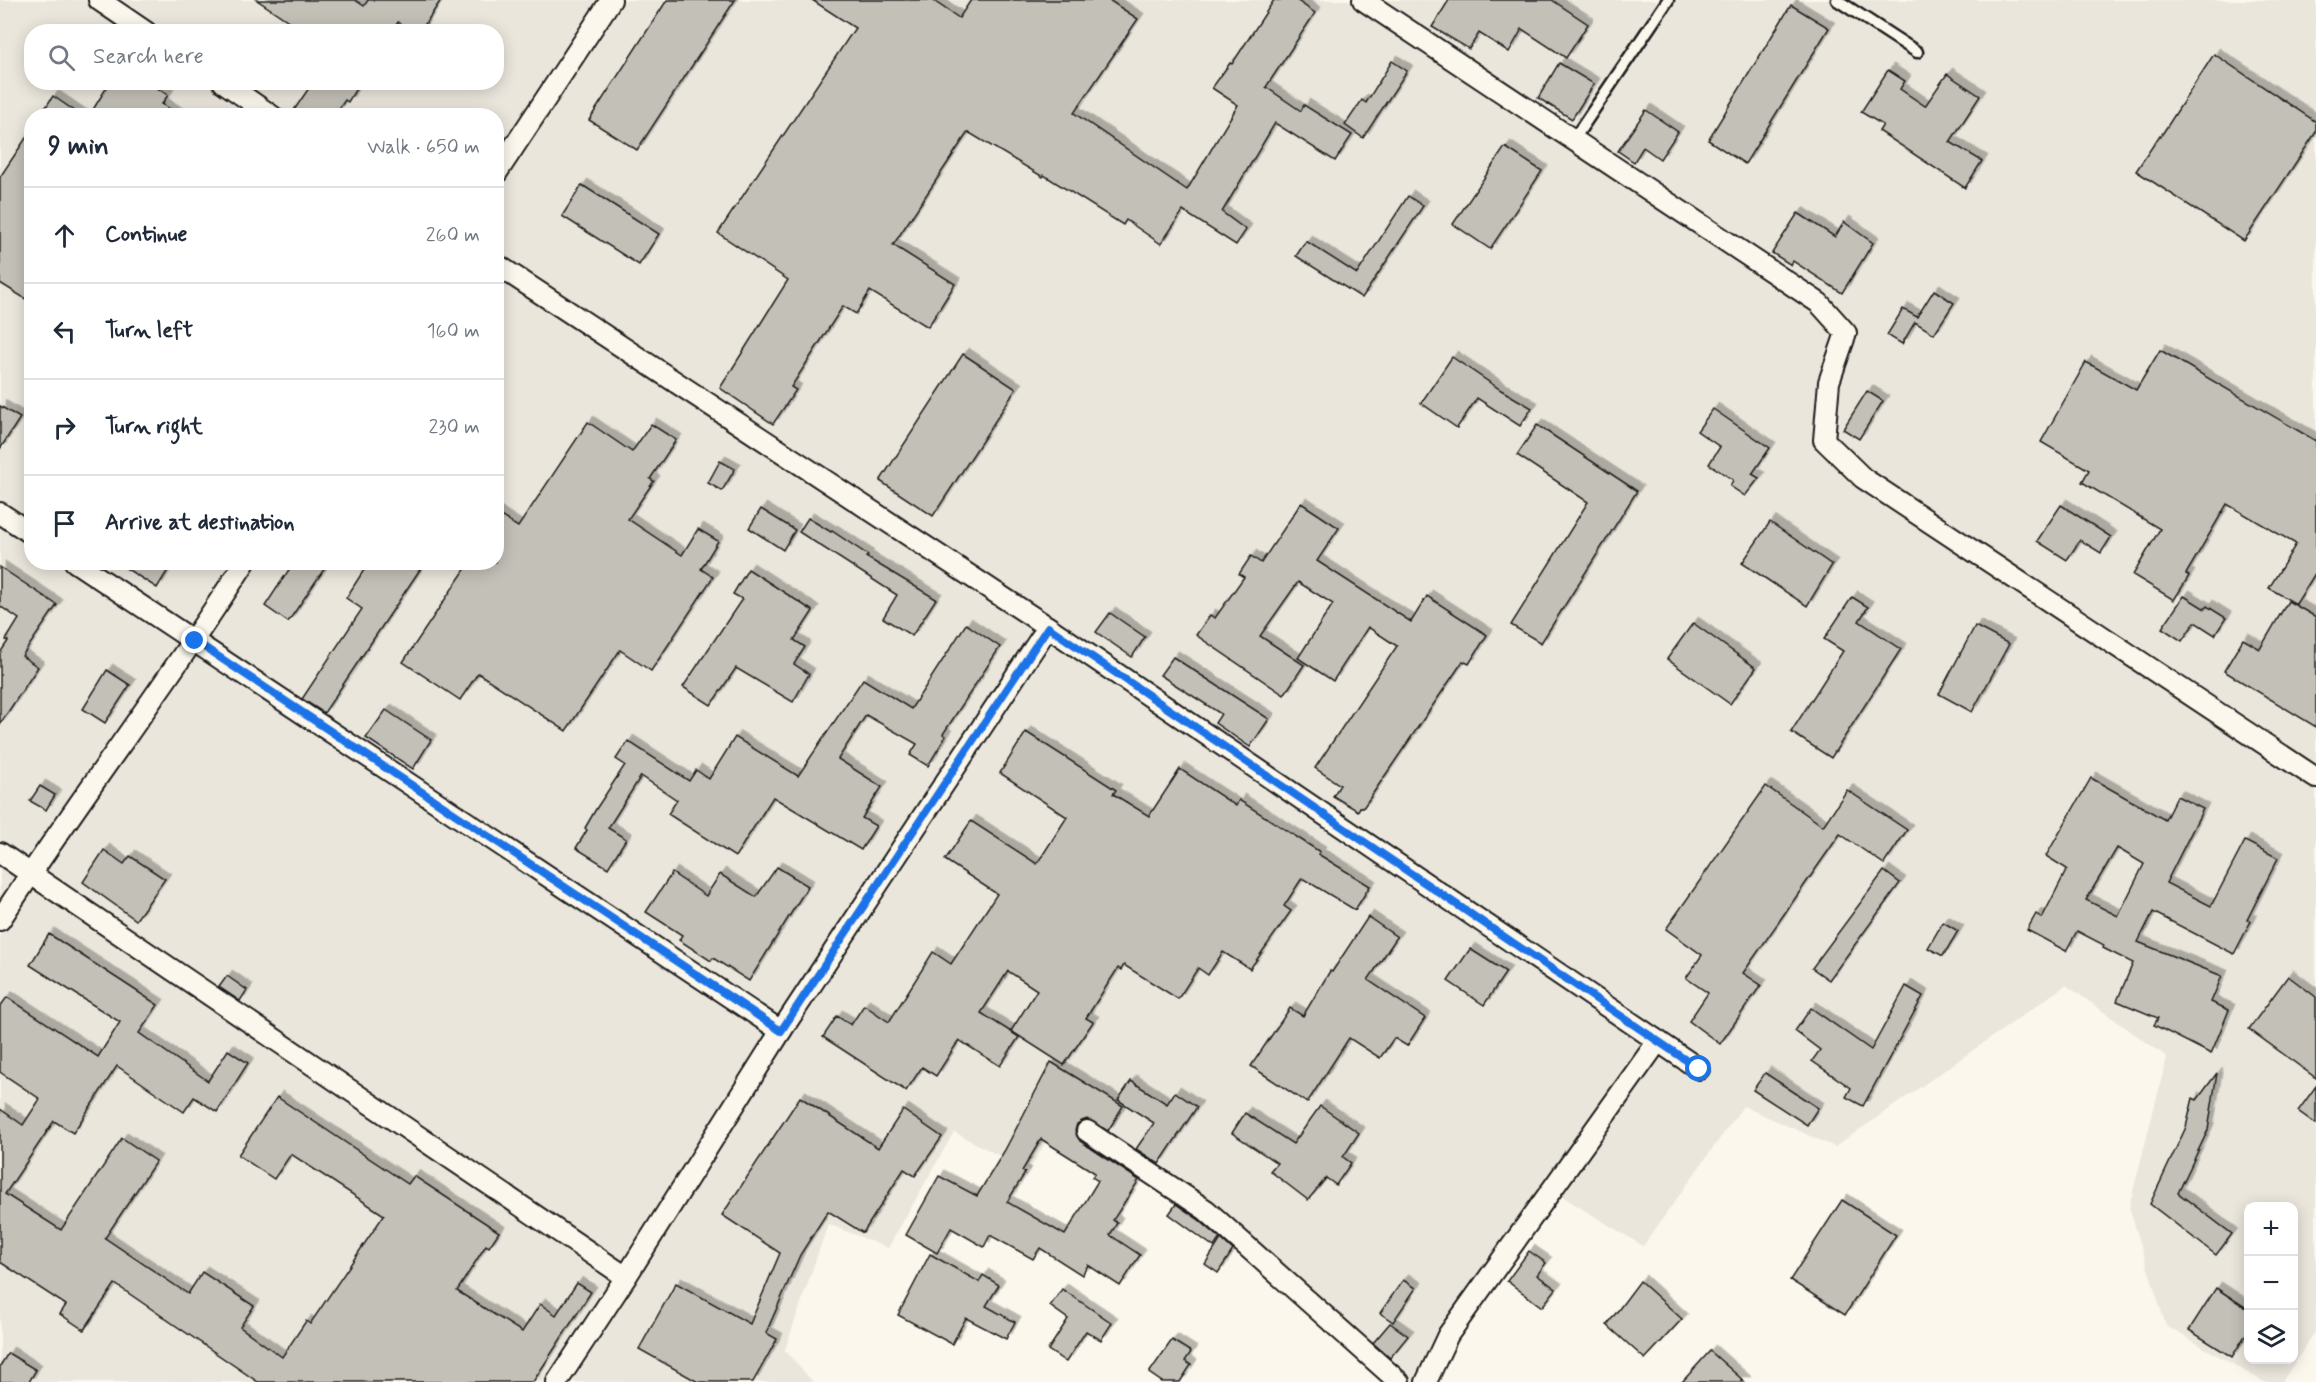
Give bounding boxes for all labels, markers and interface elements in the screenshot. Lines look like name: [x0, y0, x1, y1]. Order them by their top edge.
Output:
search box: [24, 24, 504, 90]
icon: search: [45, 41, 78, 74]
text: Search here: [93, 43, 204, 71]
text: 9 min: [48, 130, 109, 164]
text: Walk · 650 m: [367, 134, 480, 161]
icon: ahead: [48, 219, 81, 252]
text: Continue: [105, 221, 187, 249]
text: 260 m: [426, 222, 480, 249]
icon: left: [48, 315, 81, 348]
text: Turn left: [105, 317, 193, 345]
text: 160 m: [427, 318, 480, 345]
icon: right: [48, 411, 81, 444]
text: Turn right: [105, 413, 203, 441]
text: 230 m: [428, 414, 480, 441]
icon: arrive: [48, 507, 81, 540]
text: Arrive at destination: [105, 509, 295, 537]
route end: [181, 627, 207, 653]
route start: [1685, 1055, 1711, 1081]
map controls: [2244, 1202, 2298, 1364]
button: +: [2244, 1202, 2298, 1256]
button: −: [2244, 1256, 2298, 1310]
button: layers: [2244, 1310, 2298, 1364]

